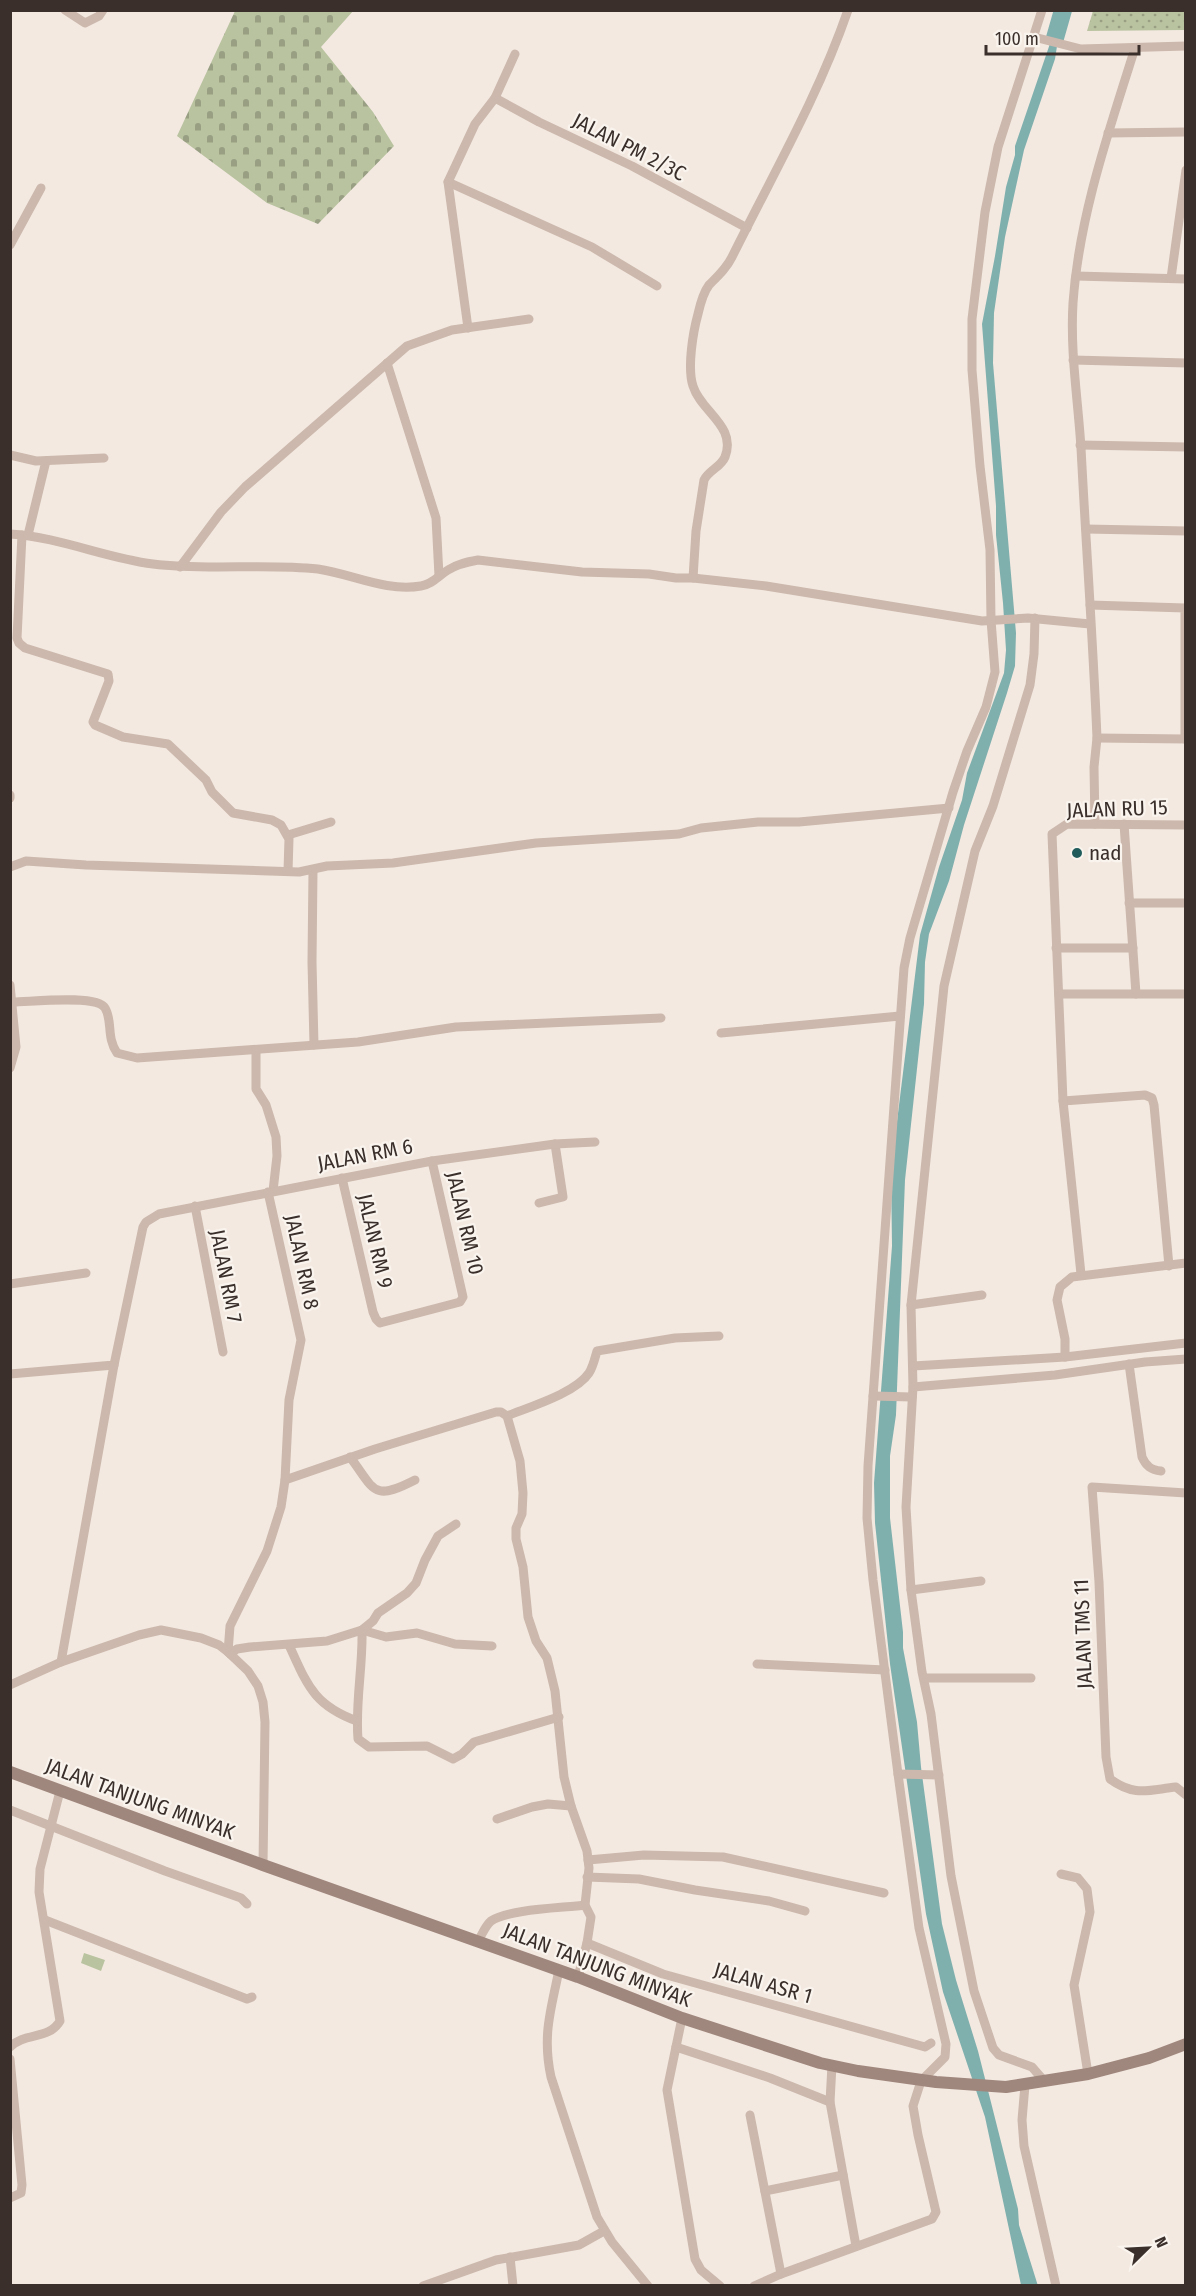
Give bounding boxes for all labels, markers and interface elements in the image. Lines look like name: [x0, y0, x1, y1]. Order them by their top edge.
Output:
scale bar: [986, 18, 1139, 56]
text: 100 m: [995, 28, 1039, 50]
street label: JALAN PM 2/3C: [568, 107, 690, 187]
street label: JALAN RU 15: [1066, 794, 1168, 824]
place label: nad: [1089, 840, 1122, 866]
marker: nad: [1070, 846, 1084, 860]
street label: JALAN RM 6: [315, 1133, 415, 1177]
street label: JALAN RM 10: [440, 1169, 490, 1277]
street label: JALAN RM 9: [351, 1191, 399, 1291]
street label: JALAN RM 8: [279, 1212, 325, 1312]
street label: JALAN RM 7: [204, 1227, 248, 1325]
street label: JALAN TMS 11: [1068, 1578, 1098, 1690]
street label: JALAN TANJUNG MINYAK: [42, 1753, 239, 1846]
street label: JALAN TANJUNG MINYAK: [499, 1917, 696, 2013]
street label: JALAN ASR 1: [711, 1957, 815, 2009]
north arrow: [1118, 2218, 1178, 2278]
text: N: [1151, 2234, 1172, 2250]

